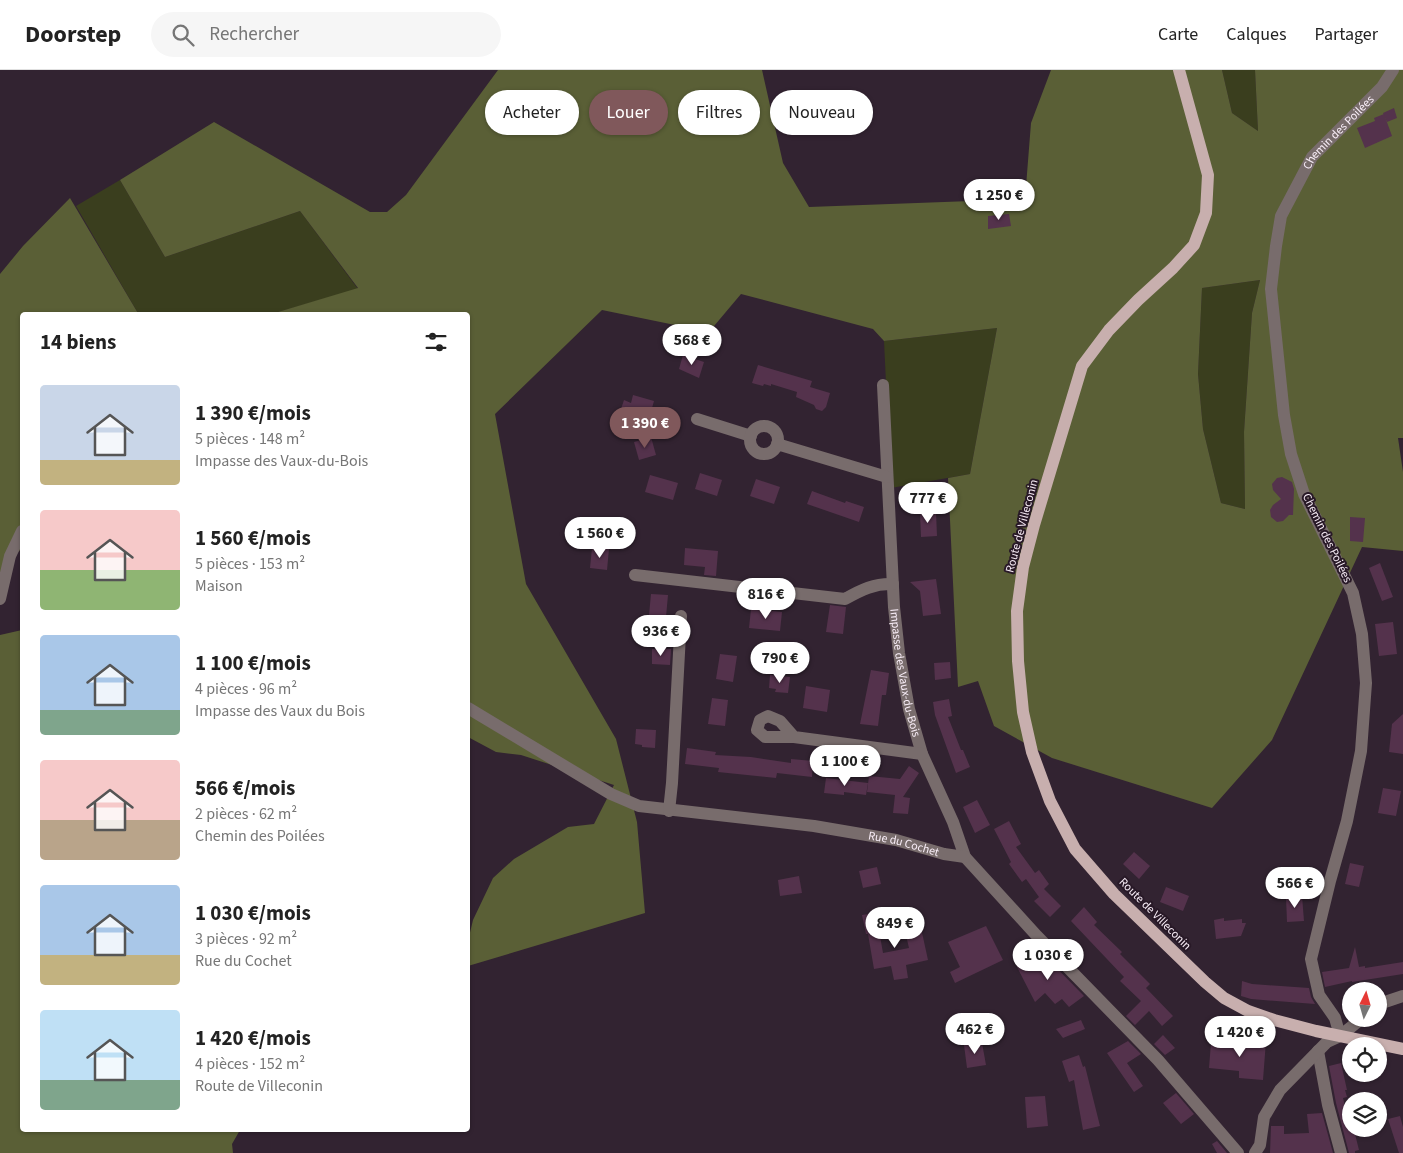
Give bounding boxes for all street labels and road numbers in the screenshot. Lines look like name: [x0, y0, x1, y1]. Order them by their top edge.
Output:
street label: Chemin des Poilées: [1299, 91, 1378, 172]
street label: Route de Villeconin: [1001, 477, 1043, 575]
street label: Chemin des Poilées: [1298, 491, 1356, 585]
street label: Impasse des Vaux-du-Bois: [886, 608, 925, 739]
street label: Rue du Cochet: [867, 827, 941, 861]
street label: Route de Villeconin: [1115, 874, 1195, 954]

